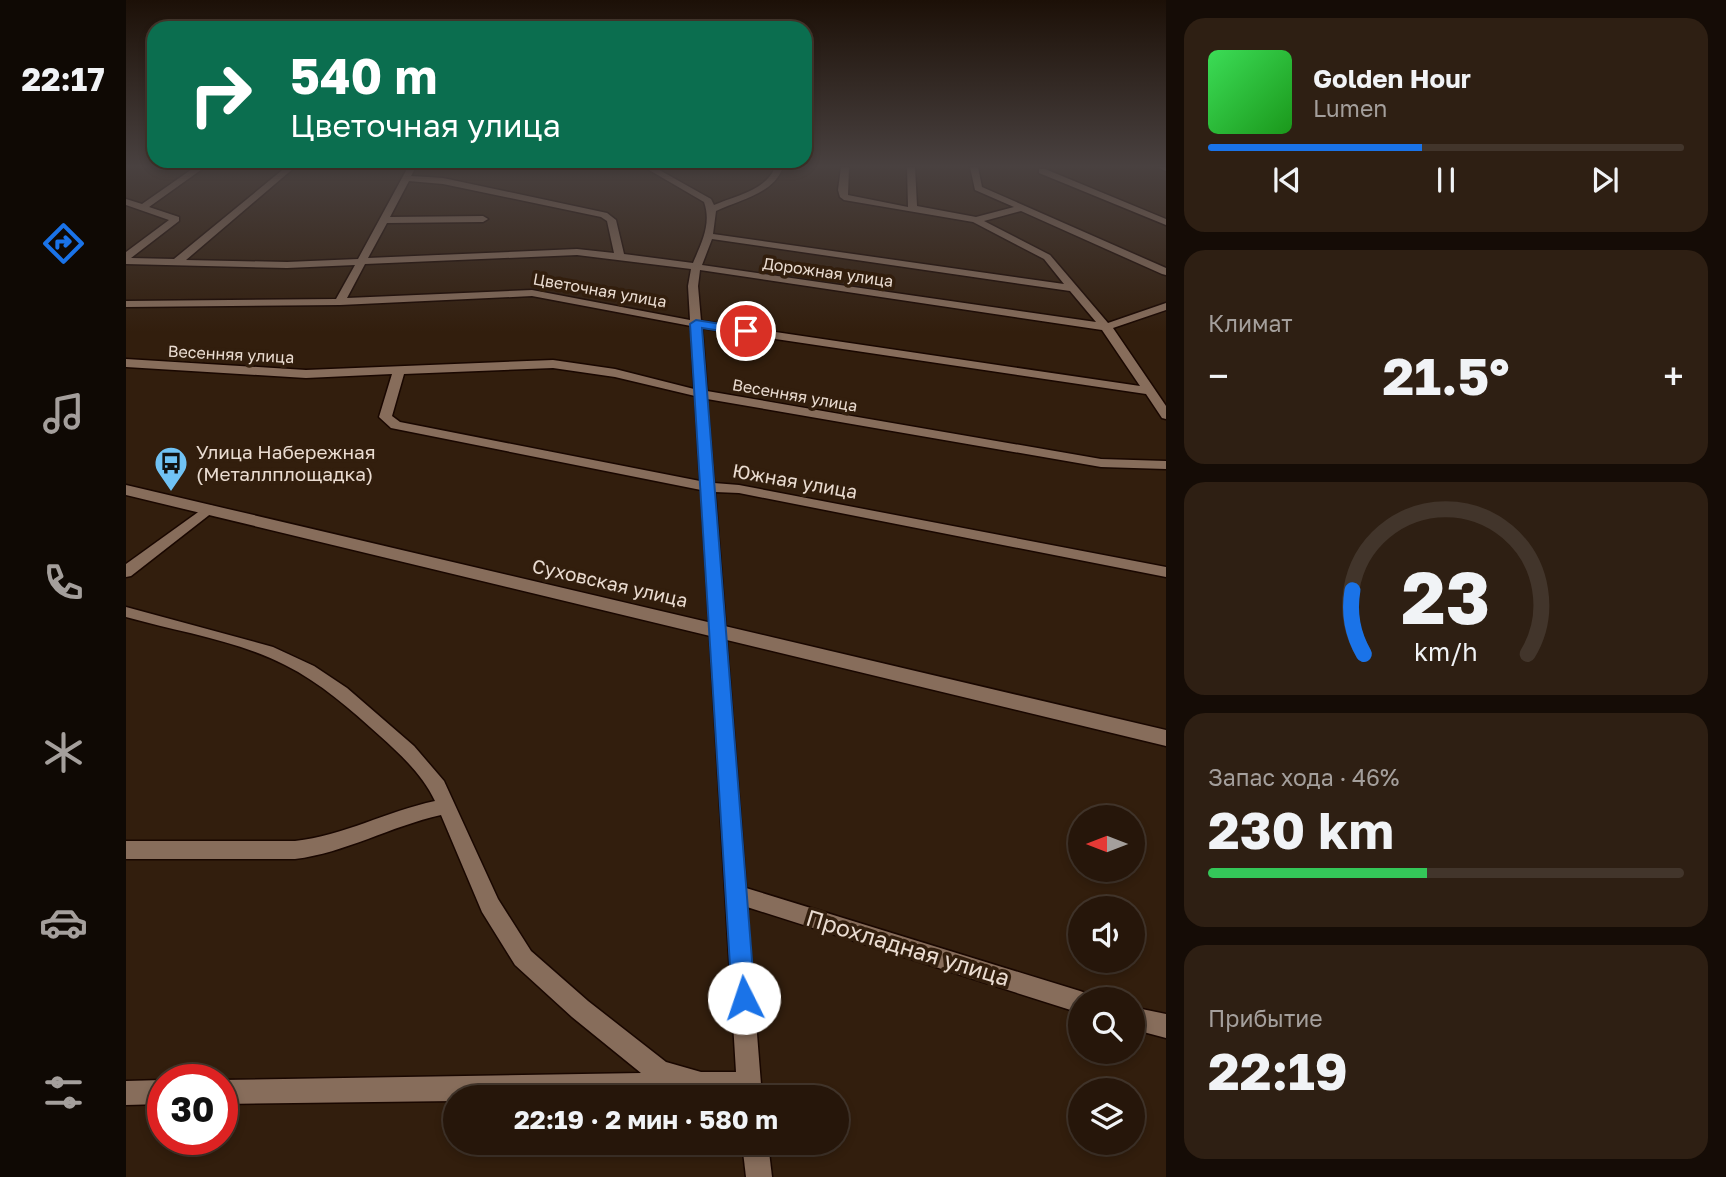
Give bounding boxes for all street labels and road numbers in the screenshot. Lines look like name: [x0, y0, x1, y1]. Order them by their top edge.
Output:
street label: Дорожная улица: [761, 253, 895, 291]
street label: Цветочная улица: [532, 268, 668, 312]
street label: Весенняя улица: [167, 341, 295, 367]
street label: Весенняя улица: [731, 374, 859, 416]
street label: Южная улица: [731, 458, 859, 503]
street label: Суховская улица: [530, 553, 690, 612]
street label: Прохладная улица: [803, 903, 1014, 991]

